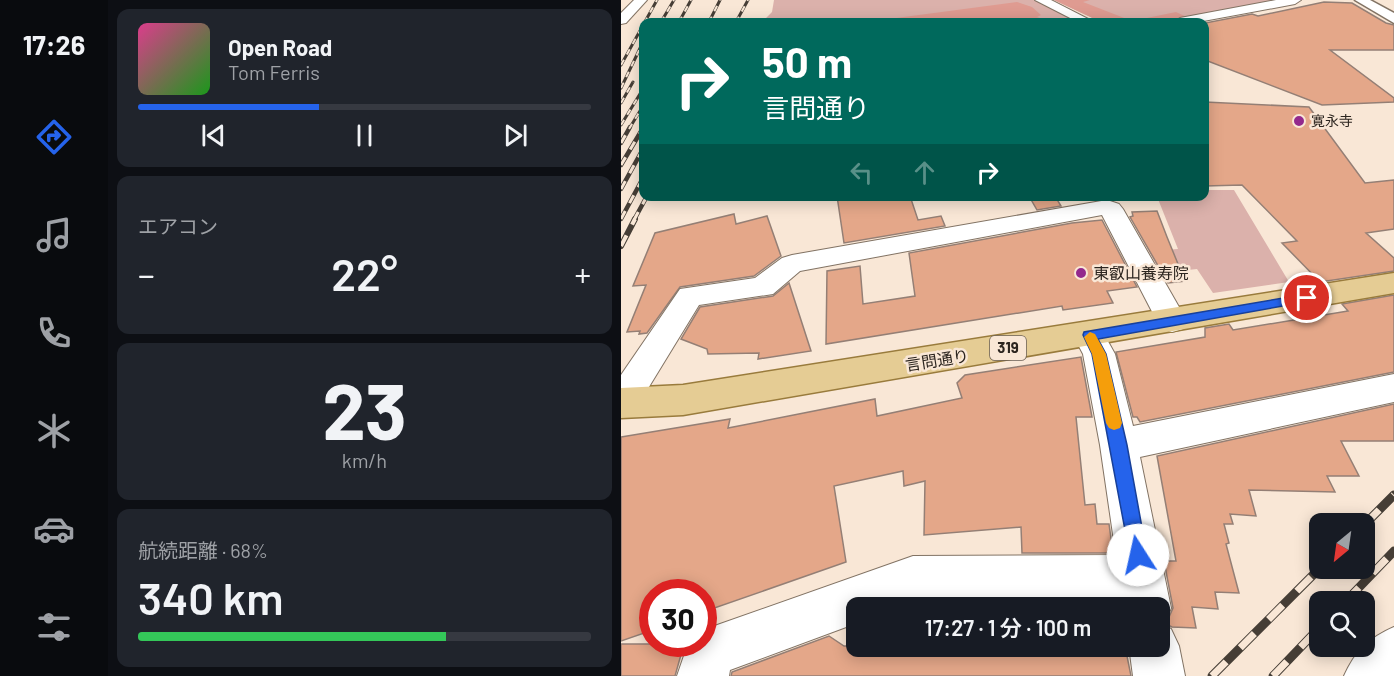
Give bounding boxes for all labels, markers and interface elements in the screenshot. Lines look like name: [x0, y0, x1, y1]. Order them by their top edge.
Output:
text: 17:26: [23, 28, 85, 60]
text: Open Road: [228, 34, 332, 60]
text: 50 m: [762, 36, 852, 86]
icon: right: [663, 42, 741, 120]
text: Tom Ferris: [228, 60, 320, 84]
text: 言問通り: [762, 91, 870, 123]
place label: 寛永寺: [1311, 112, 1353, 129]
marker: 寛永寺: [1292, 114, 1306, 128]
icon: directions: [33, 116, 75, 158]
icon: previous: [197, 119, 230, 152]
icon: pause: [348, 119, 381, 152]
icon: next: [499, 119, 532, 152]
icon: left: [845, 156, 878, 189]
icon: ahead: [908, 156, 941, 189]
icon: right: [971, 156, 1004, 189]
icon: music: [33, 214, 75, 256]
text: エアコン: [138, 214, 218, 238]
text: 22°: [331, 246, 398, 300]
text: −: [138, 254, 155, 294]
text: +: [574, 254, 591, 294]
place label: 東叡山養寿院: [1093, 263, 1189, 282]
marker: 東叡山養寿院: [1074, 266, 1088, 280]
pin: [1281, 272, 1332, 323]
icon: arrive: [1290, 281, 1323, 314]
icon: phone: [33, 312, 75, 354]
road number: 319: [990, 336, 1026, 360]
street label: 言問通り: [904, 345, 970, 374]
text: 23: [322, 362, 407, 456]
icon: climate: [33, 410, 75, 452]
text: km/h: [342, 448, 387, 472]
icon: car: [33, 508, 75, 550]
north arrow: [1309, 513, 1375, 579]
map controls: [1309, 513, 1375, 657]
position arrow: [1106, 523, 1170, 587]
text: 航続距離 · 68%: [138, 538, 268, 562]
text: 340 km: [138, 570, 284, 624]
speed limit sign: 30: [639, 579, 717, 657]
button: search: [1309, 591, 1375, 657]
icon: filters: [33, 606, 75, 648]
text: 17:27 · 1 分 · 100 m: [925, 614, 1091, 640]

